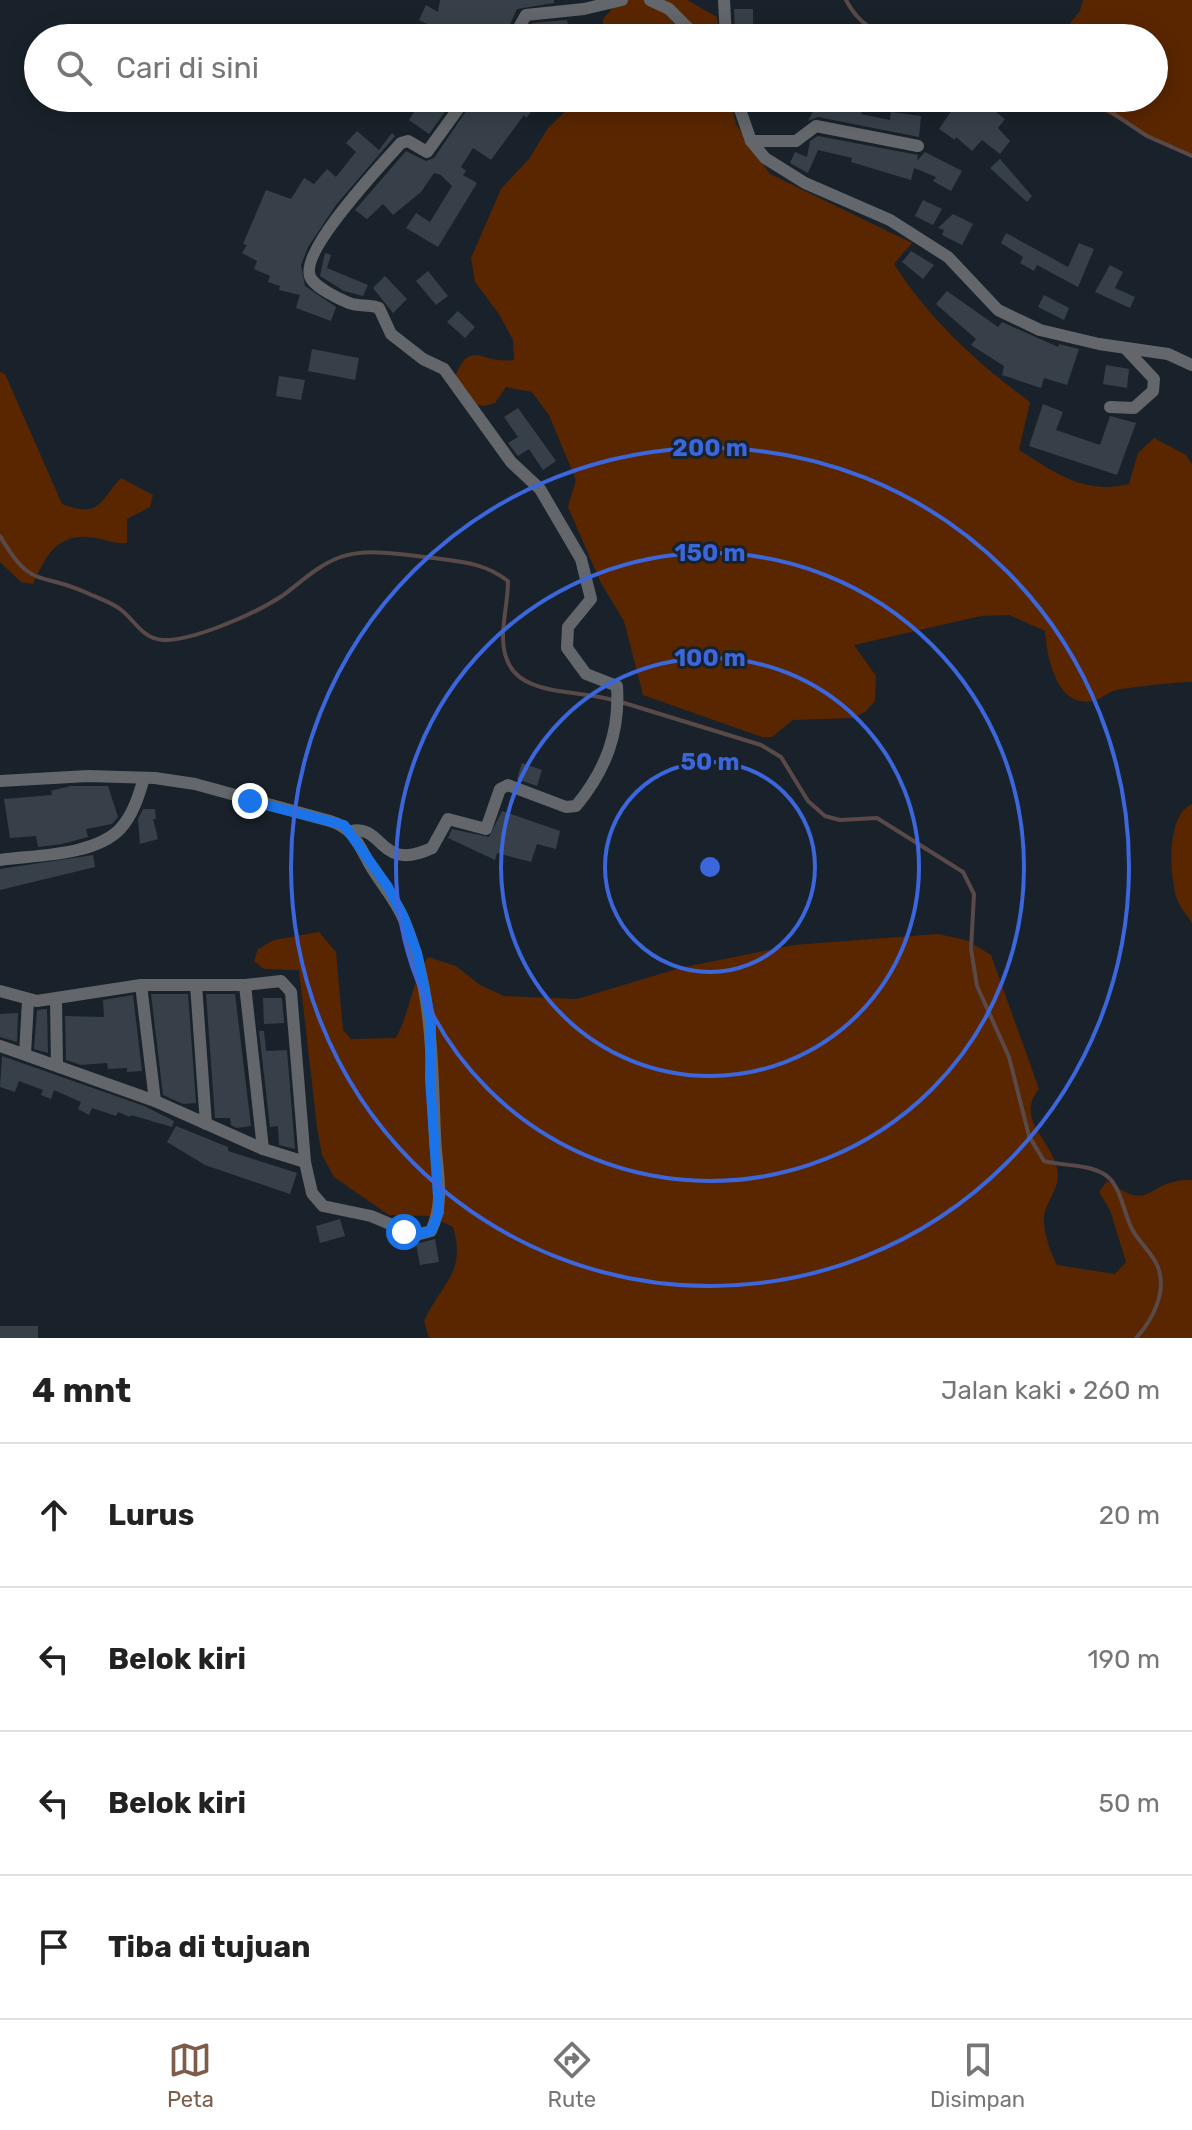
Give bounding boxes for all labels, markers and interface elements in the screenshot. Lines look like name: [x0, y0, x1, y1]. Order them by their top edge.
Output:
search box: [24, 24, 1168, 112]
icon: search: [52, 46, 96, 90]
text: Cari di sini: [116, 50, 259, 86]
text: 200 m: [672, 434, 748, 462]
text: 150 m: [675, 539, 745, 567]
text: 100 m: [674, 644, 746, 672]
text: 50 m: [681, 748, 739, 776]
route end: [232, 783, 268, 819]
centre of rings: [696, 853, 724, 881]
route start: [386, 1214, 422, 1250]
text: 4 mnt: [32, 1370, 131, 1411]
text: Jalan kaki · 260 m: [941, 1375, 1160, 1406]
icon: ahead: [32, 1493, 76, 1537]
text: Lurus: [108, 1497, 194, 1533]
text: 20 m: [1099, 1500, 1160, 1531]
icon: left: [32, 1637, 76, 1681]
text: Belok kiri: [108, 1641, 246, 1677]
text: 190 m: [1087, 1644, 1160, 1675]
icon: left: [32, 1781, 76, 1825]
text: Belok kiri: [108, 1785, 246, 1821]
text: 50 m: [1099, 1788, 1160, 1819]
icon: arrive: [32, 1925, 76, 1969]
text: Tiba di tujuan: [108, 1929, 310, 1965]
tab: Peta: [167, 2038, 214, 2113]
tab: Rute: [548, 2038, 596, 2113]
tab: Disimpan: [930, 2038, 1025, 2113]

